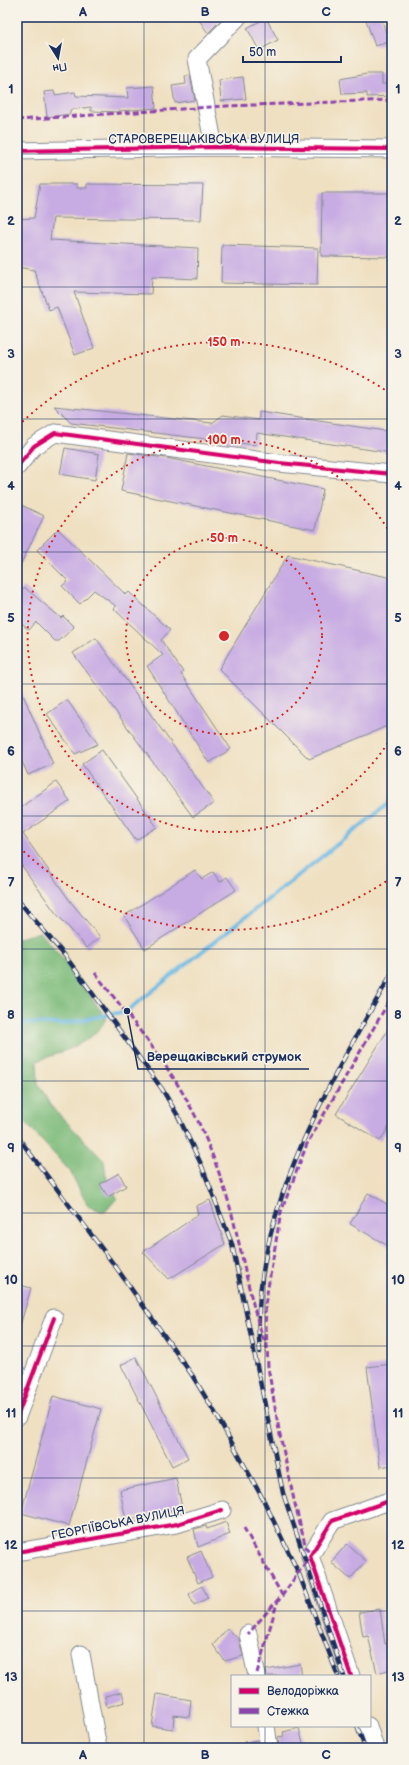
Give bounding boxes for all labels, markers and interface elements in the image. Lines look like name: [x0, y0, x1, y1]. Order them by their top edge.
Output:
text: A: [78, 4, 87, 20]
text: B: [200, 4, 210, 20]
text: C: [321, 4, 331, 20]
north arrow: [38, 38, 78, 78]
scale bar: [243, 38, 341, 64]
text: 50 m: [249, 45, 276, 60]
text: Пн: [51, 60, 68, 75]
text: 1: [8, 81, 14, 97]
text: 1: [395, 81, 401, 97]
street label: СТАРОВЕРЕЩАКІВСЬКА ВУЛИЦЯ: [108, 132, 300, 147]
text: 2: [7, 213, 15, 229]
text: 2: [394, 213, 402, 229]
text: 150 m: [208, 335, 240, 350]
text: 3: [7, 346, 15, 362]
text: 3: [394, 346, 402, 362]
text: 100 m: [207, 433, 241, 448]
text: 4: [7, 478, 15, 494]
text: 4: [394, 478, 402, 494]
text: 50 m: [210, 531, 238, 546]
text: 5: [7, 610, 15, 626]
text: 5: [394, 610, 402, 626]
centre of rings: [217, 629, 231, 643]
text: 6: [7, 743, 15, 759]
text: 6: [394, 743, 402, 759]
text: 7: [7, 875, 15, 891]
text: 7: [394, 875, 402, 891]
text: 8: [7, 1007, 15, 1023]
text: 8: [394, 1007, 402, 1023]
callout: Верещаківський струмок: [138, 1044, 309, 1069]
text: Верещаківський струмок: [147, 1049, 302, 1065]
text: 9: [7, 1140, 15, 1156]
text: 9: [394, 1140, 402, 1156]
text: 10: [4, 1272, 18, 1288]
text: 10: [391, 1272, 405, 1288]
text: 11: [6, 1405, 16, 1421]
text: 11: [393, 1405, 403, 1421]
street label: ГЕОРГІЇВСЬКА ВУЛИЦЯ: [50, 1502, 186, 1544]
text: 12: [4, 1537, 18, 1553]
text: 12: [391, 1537, 405, 1553]
text: 13: [4, 1669, 18, 1685]
text: 13: [391, 1669, 405, 1685]
legend: [231, 1675, 371, 1727]
text: Велодоріжка: [267, 1684, 339, 1699]
text: Стежка: [267, 1704, 309, 1719]
text: A: [78, 1747, 87, 1763]
text: B: [200, 1747, 210, 1763]
text: C: [321, 1747, 331, 1763]

